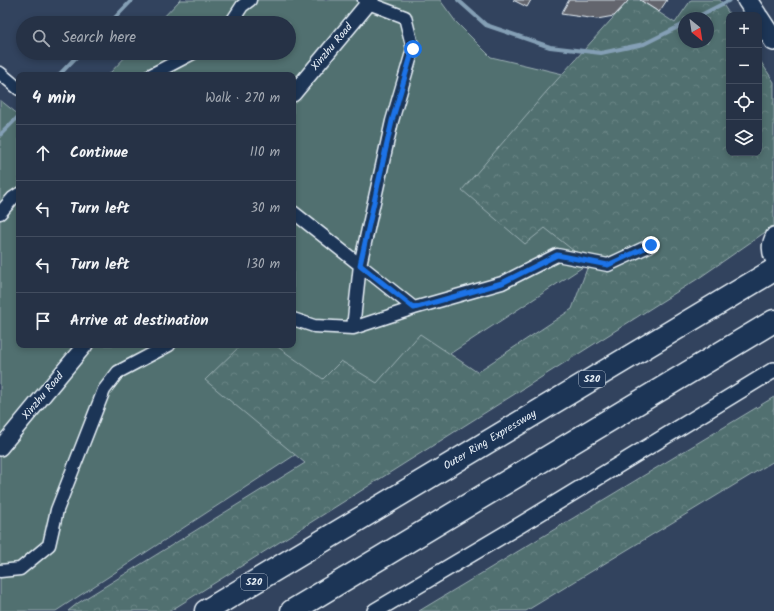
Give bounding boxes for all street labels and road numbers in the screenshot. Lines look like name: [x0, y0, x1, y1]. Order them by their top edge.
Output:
street label: Xinzhu Road: [307, 19, 358, 75]
street label: Xinzhu Road: [18, 368, 69, 424]
road number: S20: [579, 371, 605, 387]
street label: Outer Ring Expressway: [440, 405, 541, 475]
road number: S20: [241, 574, 267, 590]

